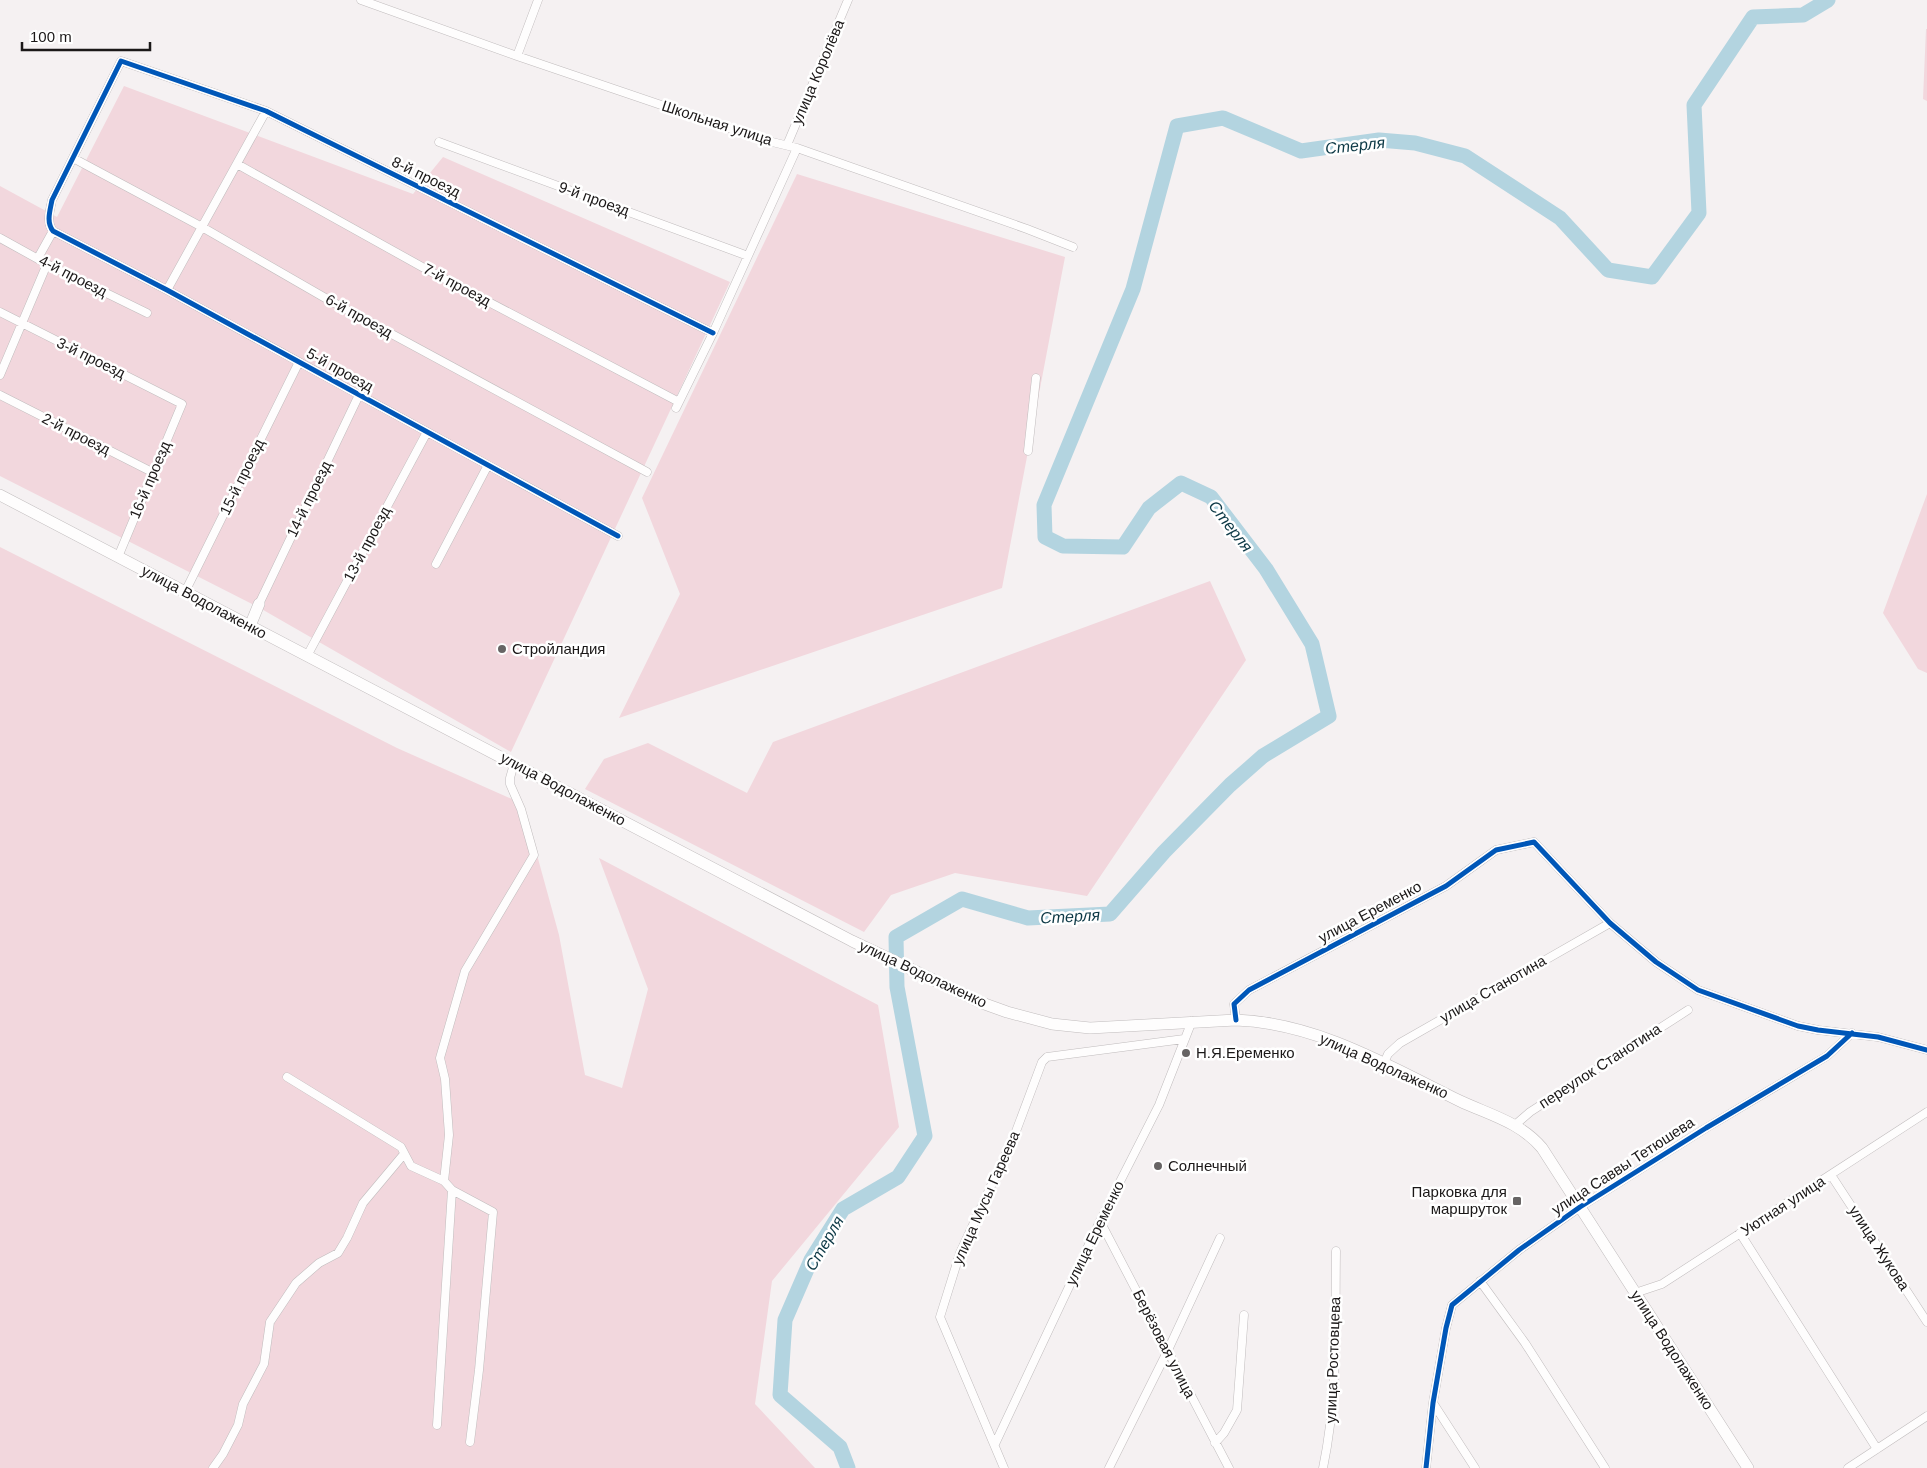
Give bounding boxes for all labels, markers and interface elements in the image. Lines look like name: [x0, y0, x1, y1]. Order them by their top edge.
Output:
street label: улица Королёва: [788, 16, 848, 127]
scale bar: [22, 20, 150, 52]
text: 100 m: [30, 28, 72, 45]
street label: Школьная улица: [660, 97, 775, 149]
water label: Стерля: [1324, 134, 1386, 157]
street label: 8-й проезд: [389, 153, 463, 201]
street label: 9-й проезд: [556, 178, 632, 219]
street label: 4-й проезд: [36, 251, 110, 300]
street label: 7-й проезд: [421, 260, 494, 310]
street label: 6-й проезд: [323, 290, 396, 341]
street label: 3-й проезд: [54, 334, 128, 382]
street label: 5-й проезд: [304, 344, 377, 395]
street label: 2-й проезд: [39, 409, 113, 458]
street label: 15-й проезд: [216, 436, 267, 518]
street label: 16-й проезд: [126, 438, 174, 521]
street label: 14-й проезд: [283, 458, 334, 540]
water label: Стерля: [1205, 497, 1256, 555]
street label: 13-й проезд: [340, 503, 394, 584]
street label: улица Водолаженко: [139, 561, 270, 642]
place label: Стройландия: [512, 640, 605, 657]
marker: Стройландия: [496, 643, 508, 655]
street label: улица Водолаженко: [498, 748, 629, 829]
street label: улица Еременко: [1315, 877, 1424, 946]
water label: Стерля: [1040, 906, 1101, 927]
street label: улица Водолаженко: [857, 936, 990, 1011]
street label: улица Станотина: [1437, 951, 1549, 1026]
street label: переулок Станотина: [1535, 1019, 1665, 1111]
street label: улица Водолаженко: [1317, 1030, 1451, 1102]
place label: Н.Я.Еременко: [1196, 1044, 1295, 1061]
marker: Н.Я.Еременко: [1180, 1047, 1192, 1059]
street label: улица Саввы Тетюшева: [1548, 1113, 1698, 1218]
street label: улица Мусы Гареева: [948, 1128, 1023, 1267]
place label: Солнечный: [1168, 1157, 1247, 1174]
marker: Солнечный: [1152, 1160, 1164, 1172]
street label: Уютная улица: [1738, 1172, 1828, 1239]
street label: улица Еременко: [1062, 1178, 1127, 1288]
place label: Парковка для маршруток: [1411, 1183, 1507, 1217]
marker: Парковка для маршруток: [1511, 1195, 1523, 1207]
street label: улица Жукова: [1846, 1202, 1914, 1294]
water label: Стерля: [802, 1213, 847, 1273]
street label: Берёзовая улица: [1130, 1287, 1199, 1401]
street label: улица Водолаженко: [1627, 1287, 1717, 1413]
street label: улица Ростовцева: [1322, 1296, 1343, 1423]

